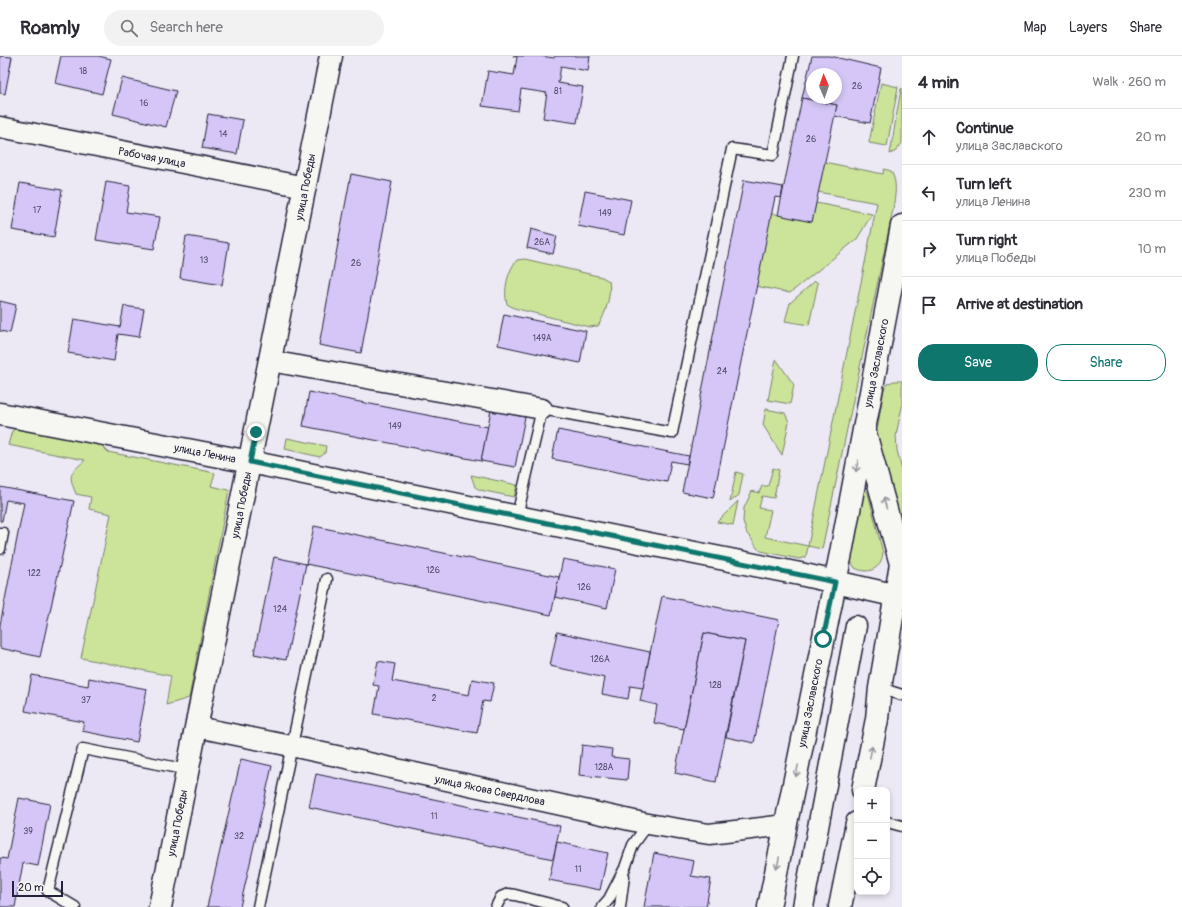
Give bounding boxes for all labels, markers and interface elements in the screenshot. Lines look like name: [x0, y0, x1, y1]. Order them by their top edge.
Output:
search box: [104, 10, 384, 46]
text: Roamly: [20, 16, 80, 40]
icon: search: [118, 17, 140, 39]
text: Search here: [150, 18, 223, 37]
text: Map: [1024, 19, 1047, 36]
text: Layers: [1069, 19, 1107, 36]
text: Share: [1129, 19, 1162, 36]
house number: 18: [79, 66, 87, 77]
north arrow: [806, 68, 842, 104]
text: 4 min: [918, 72, 959, 93]
text: Walk · 260 m: [1092, 74, 1166, 90]
house number: 26: [852, 81, 862, 92]
house number: 81: [554, 86, 562, 97]
house number: 16: [140, 98, 148, 109]
text: Continue: [956, 119, 1014, 138]
icon: ahead: [918, 126, 940, 148]
house number: 14: [219, 129, 228, 140]
text: 20 m: [1135, 129, 1166, 145]
house number: 26: [806, 134, 816, 145]
text: улица Заславского: [956, 138, 1063, 154]
street label: Рабочая улица: [117, 145, 187, 170]
street label: улица Победы: [292, 153, 318, 223]
text: Turn left: [956, 175, 1012, 194]
icon: left: [918, 182, 940, 204]
text: 230 m: [1129, 185, 1166, 201]
text: улица Ленина: [956, 194, 1030, 210]
house number: 17: [33, 205, 41, 216]
house number: 149: [598, 208, 612, 219]
text: Turn right: [956, 231, 1017, 250]
house number: 26А: [534, 237, 550, 248]
icon: right: [918, 238, 940, 260]
text: 10 m: [1138, 241, 1166, 257]
text: улица Победы: [956, 250, 1036, 266]
house number: 13: [200, 255, 208, 266]
house number: 26: [351, 258, 361, 269]
icon: arrive: [918, 294, 940, 316]
text: Arrive at destination: [956, 295, 1083, 314]
street label: улица Заславского: [861, 317, 891, 410]
house number: 149А: [532, 333, 552, 344]
button: Save: [918, 344, 1038, 381]
button: Share: [1046, 344, 1166, 381]
house number: 24: [717, 366, 728, 377]
house number: 149: [388, 421, 402, 432]
route end: [247, 423, 265, 441]
street label: улица Ленина: [172, 441, 237, 466]
one-way arrow: [852, 460, 860, 473]
street label: улица Победы: [228, 471, 254, 541]
one-way arrow: [880, 497, 888, 510]
house number: 126: [426, 565, 440, 576]
house number: 122: [27, 568, 41, 579]
house number: 126: [577, 582, 591, 593]
house number: 124: [273, 604, 288, 615]
route start: [814, 630, 832, 648]
house number: 126А: [590, 654, 610, 665]
street label: улица Заславского: [795, 657, 825, 750]
house number: 128: [708, 680, 722, 691]
house number: 2: [431, 693, 437, 704]
house number: 37: [81, 695, 91, 706]
one-way arrow: [867, 746, 875, 759]
house number: 128А: [595, 762, 614, 773]
one-way arrow: [792, 764, 800, 777]
street label: улица Якова Свердлова: [433, 772, 546, 809]
map controls: [854, 787, 890, 895]
button: +: [854, 787, 890, 823]
street label: улица Победы: [164, 789, 190, 859]
house number: 11: [430, 811, 438, 822]
button: −: [854, 823, 890, 859]
house number: 39: [23, 826, 33, 837]
house number: 32: [234, 831, 244, 842]
one-way arrow: [773, 857, 781, 870]
button: locate: [854, 859, 890, 895]
house number: 11: [574, 864, 582, 875]
scale bar: [12, 879, 63, 898]
text: 20 m: [18, 881, 44, 894]

